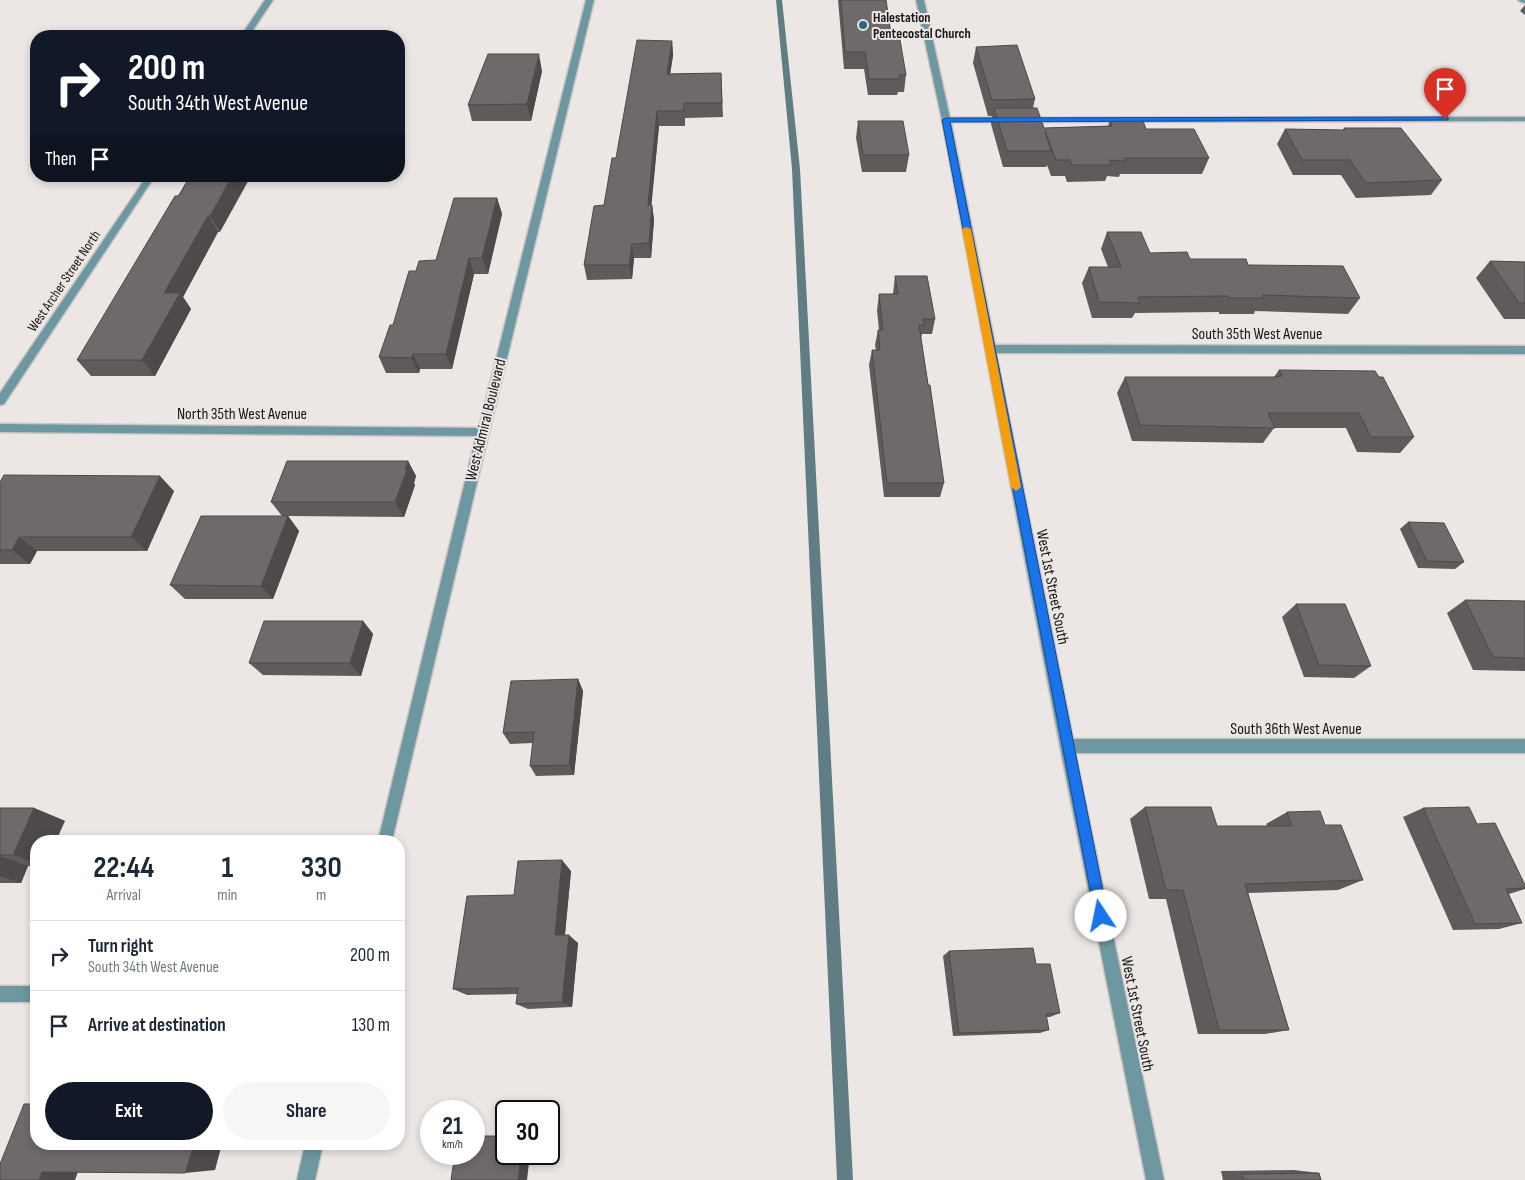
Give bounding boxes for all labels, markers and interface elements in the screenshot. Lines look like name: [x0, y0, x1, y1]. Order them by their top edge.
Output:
place label: Halestation Pentecostal Church: [873, 9, 971, 42]
marker: Halestation Pentecostal Church: [857, 19, 869, 31]
text: 200 m: [128, 47, 205, 90]
icon: right: [45, 50, 110, 115]
pin: [1424, 68, 1466, 119]
icon: arrive: [1431, 75, 1459, 103]
text: South 34th West Avenue: [128, 90, 308, 117]
icon: arrive: [86, 145, 114, 173]
text: Then: [45, 148, 76, 171]
street label: West Archer Street North: [24, 227, 104, 335]
street label: South 35th West Avenue: [1192, 325, 1322, 344]
street label: West Admiral Boulevard: [462, 357, 510, 483]
street label: North 35th West Avenue: [177, 405, 307, 424]
street label: West 1st Street South: [1032, 528, 1072, 646]
street label: South 36th West Avenue: [1230, 720, 1362, 739]
text: 22:44: [93, 850, 154, 886]
text: 1: [222, 850, 233, 886]
text: 330: [301, 850, 342, 886]
text: Arrival: [106, 886, 141, 905]
text: min: [217, 886, 237, 905]
text: m: [316, 886, 326, 905]
position arrow: [1074, 889, 1126, 941]
text: Turn right: [88, 935, 153, 958]
icon: right: [45, 942, 73, 970]
text: 200 m: [350, 944, 390, 967]
street label: West 1st Street South: [1117, 955, 1157, 1073]
text: South 34th West Avenue: [88, 958, 219, 977]
icon: arrive: [45, 1012, 73, 1040]
text: Arrive at destination: [88, 1014, 226, 1037]
text: 130 m: [352, 1014, 390, 1037]
button: Exit: [45, 1082, 213, 1140]
button: Share: [223, 1082, 390, 1140]
speed limit sign: 30: [495, 1100, 560, 1165]
text: 21: [442, 1111, 463, 1142]
text: km/h: [442, 1137, 463, 1152]

